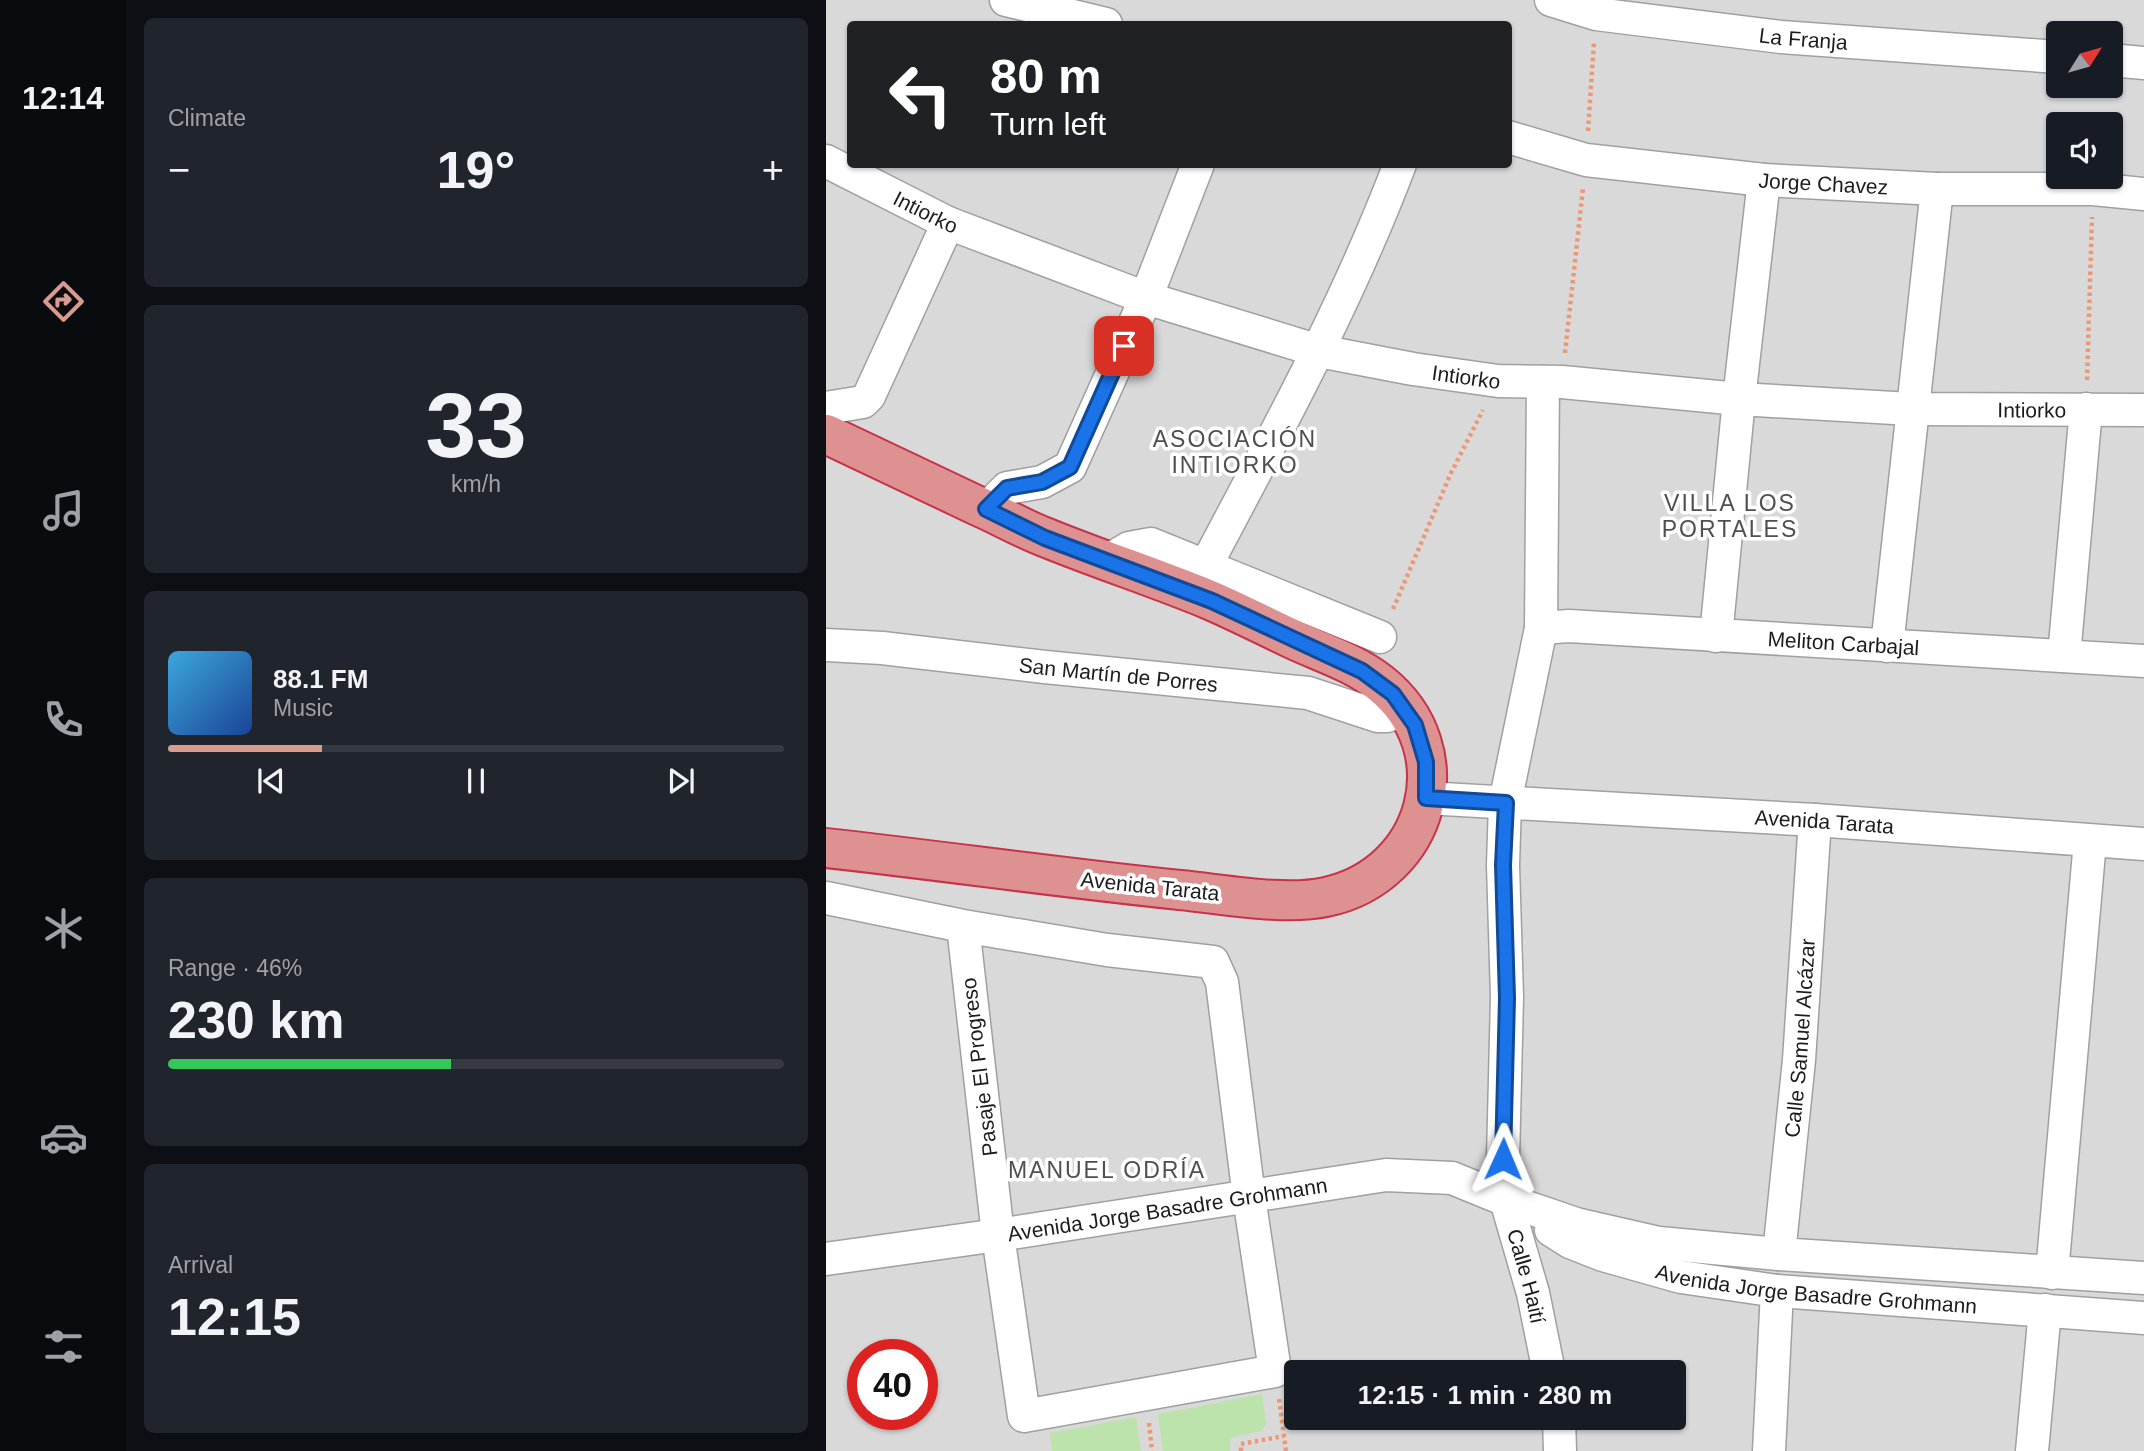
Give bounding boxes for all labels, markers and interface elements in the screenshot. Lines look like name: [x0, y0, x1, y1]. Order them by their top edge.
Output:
north arrow: [2046, 21, 2123, 98]
map controls: [2046, 21, 2123, 189]
street label: La Franja: [1758, 23, 1849, 53]
icon: left: [875, 49, 966, 140]
text: 80 m: [990, 49, 1102, 103]
text: 12:14: [22, 80, 104, 116]
text: Climate: [168, 105, 246, 131]
text: Turn left: [990, 106, 1106, 142]
button: sound: [2046, 112, 2123, 189]
text: 19°: [437, 141, 515, 199]
text: −: [168, 149, 190, 191]
text: +: [762, 149, 784, 191]
street label: Jorge Chavez: [1757, 168, 1889, 198]
street label: Intiorko: [890, 186, 961, 237]
icon: directions: [39, 277, 88, 326]
pin: [1094, 316, 1154, 376]
icon: arrive: [1105, 327, 1143, 365]
street label: Intiorko: [1431, 360, 1502, 393]
text: 33: [425, 375, 527, 476]
street label: Intiorko: [1997, 398, 2066, 421]
district label: ASOCIACIÓN INTIORKO: [1153, 426, 1317, 478]
text: km/h: [451, 471, 501, 497]
icon: music: [39, 486, 88, 535]
district label: VILLA LOS PORTALES: [1662, 490, 1798, 542]
street label: Meliton Carbajal: [1767, 627, 1920, 659]
street label: San Martín de Porres: [1018, 653, 1219, 696]
text: 88.1 FM: [273, 664, 368, 694]
icon: phone: [39, 695, 88, 744]
text: Music: [273, 695, 333, 721]
icon: previous: [252, 762, 290, 800]
icon: pause: [457, 762, 495, 800]
icon: next: [662, 762, 700, 800]
street label: Avenida Tarata: [1754, 805, 1895, 837]
street label: Avenida Tarata: [1080, 867, 1221, 905]
icon: climate: [39, 904, 88, 953]
street label: Calle Samuel Alcázar: [1780, 938, 1819, 1139]
text: Range · 46%: [168, 955, 302, 981]
street label: Pasaje El Progreso: [957, 976, 1001, 1158]
text: 230 km: [168, 991, 344, 1049]
icon: car: [39, 1113, 88, 1162]
position arrow: [1466, 1122, 1540, 1196]
district label: MANUEL ODRÍA: [1008, 1157, 1206, 1183]
street label: Avenida Jorge Basadre Grohmann: [1006, 1173, 1329, 1245]
street label: Calle Haití: [1503, 1226, 1550, 1326]
text: Arrival: [168, 1252, 233, 1278]
street label: Avenida Jorge Basadre Grohmann: [1653, 1259, 1978, 1317]
text: 12:15: [168, 1288, 301, 1346]
icon: filters: [39, 1322, 88, 1371]
speed limit sign: 40: [847, 1339, 938, 1430]
text: 12:15 · 1 min · 280 m: [1358, 1380, 1612, 1410]

